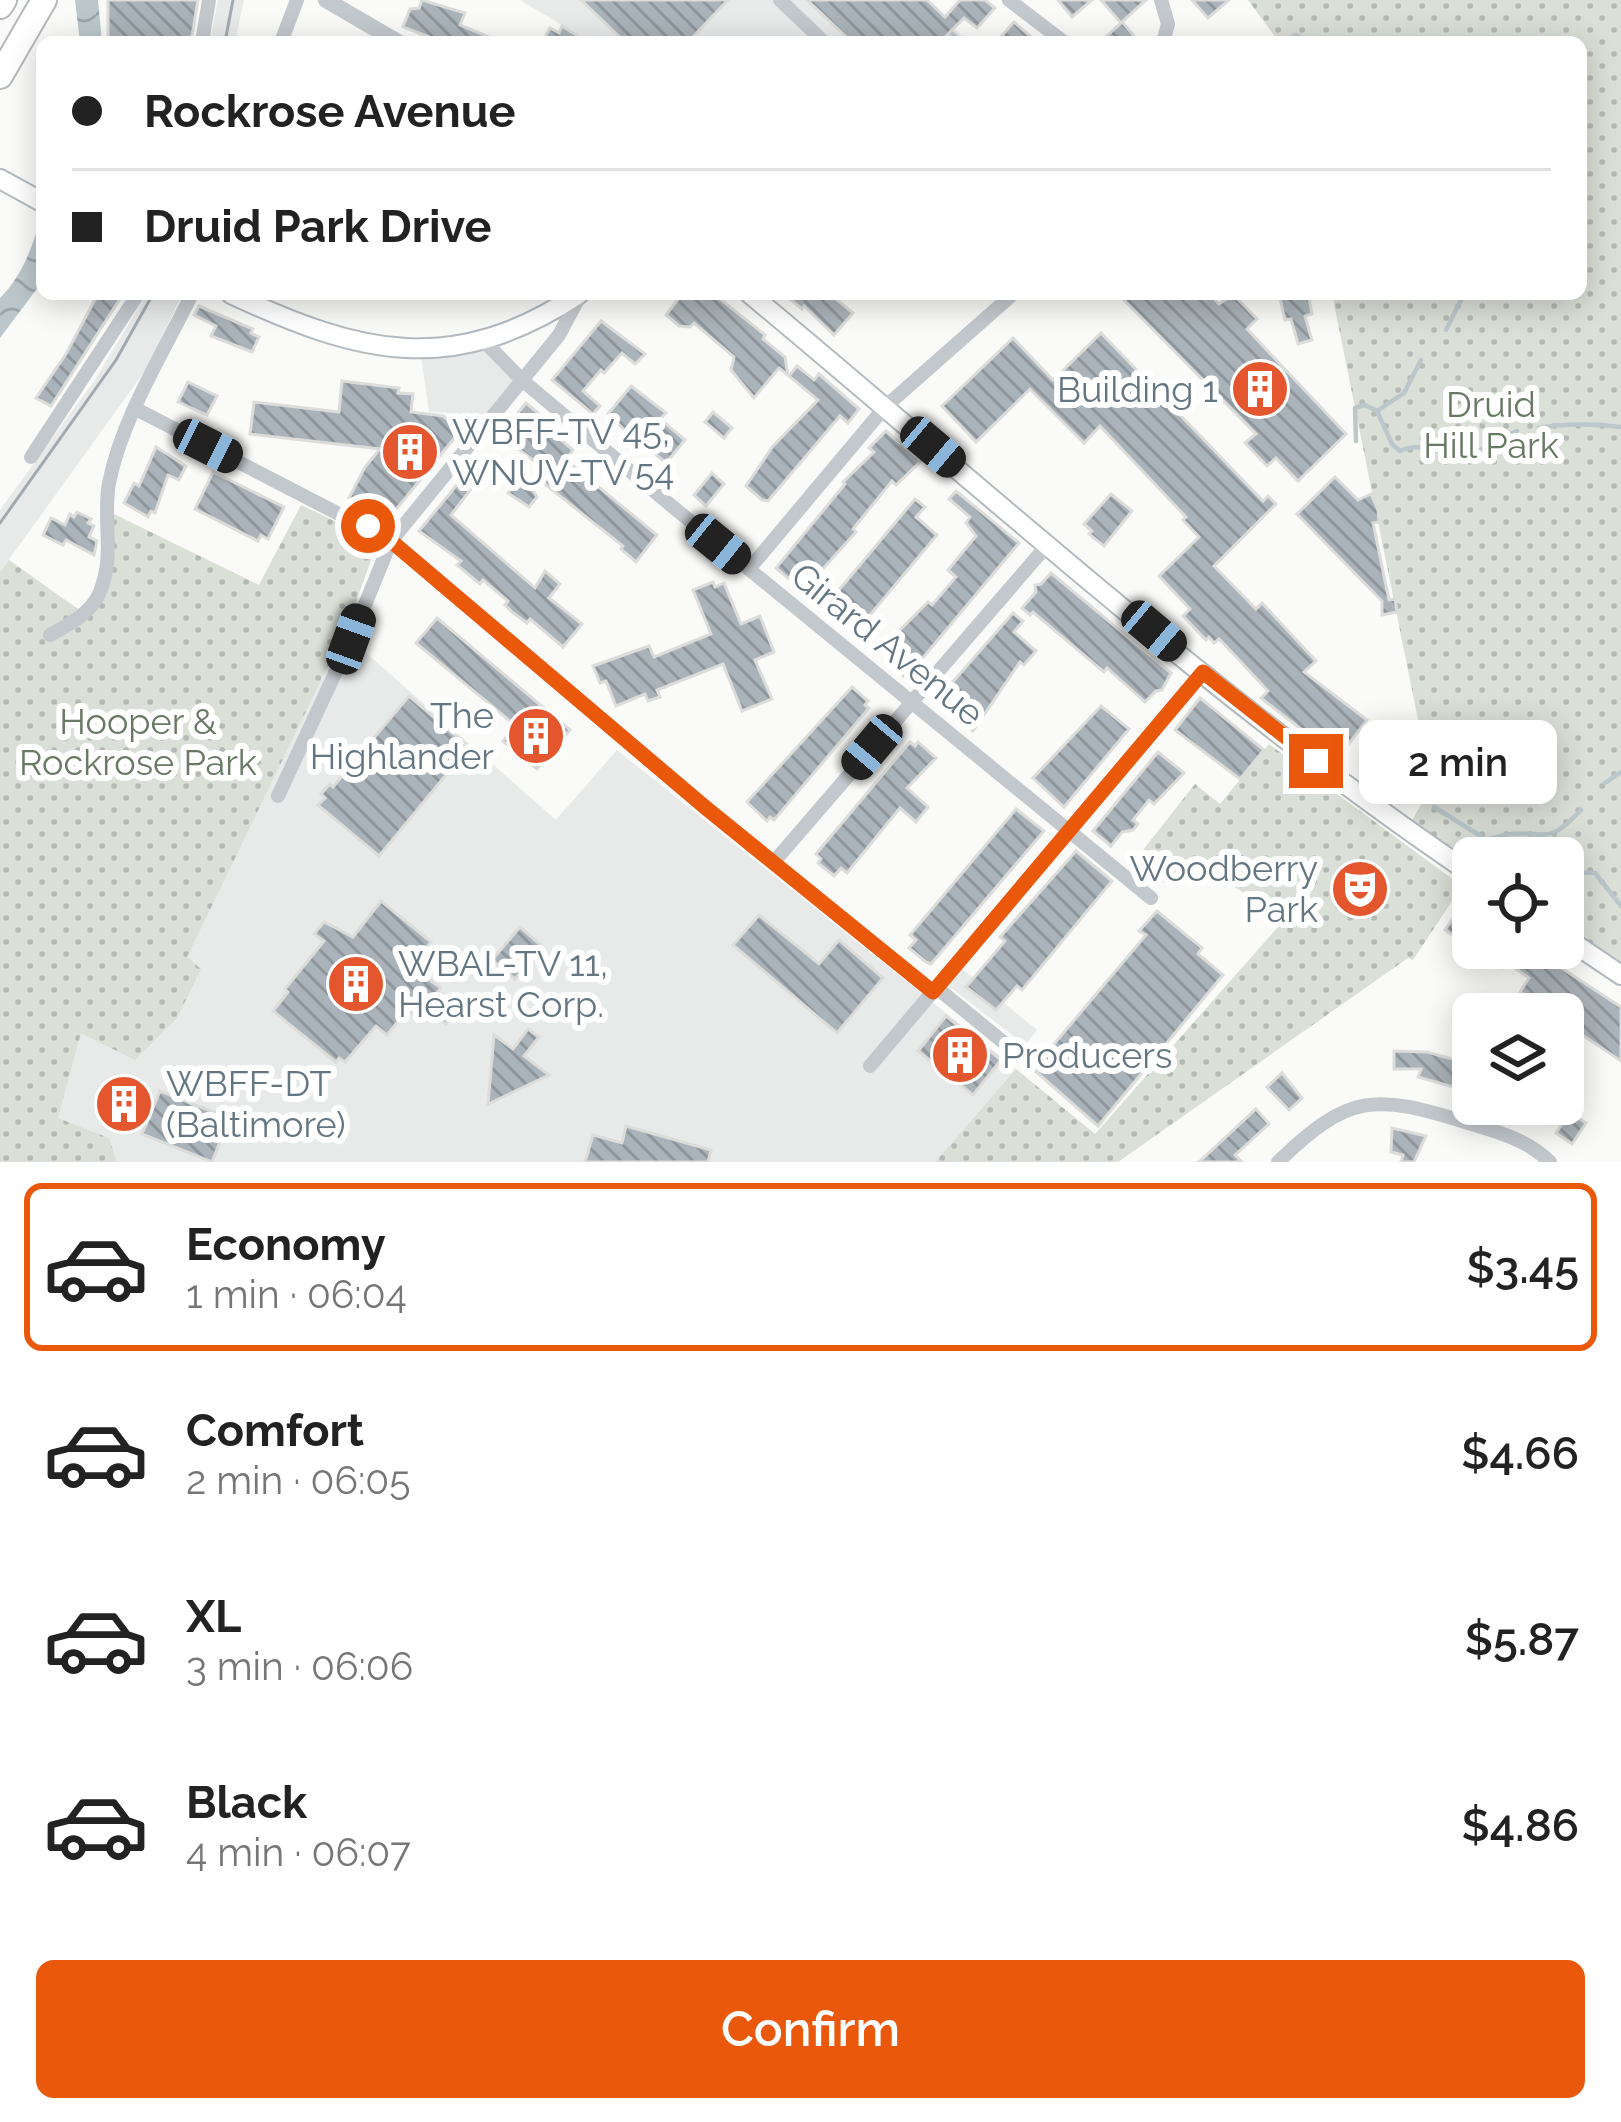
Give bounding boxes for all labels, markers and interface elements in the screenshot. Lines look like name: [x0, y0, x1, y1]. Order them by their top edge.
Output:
text: Rockrose Avenue: [144, 85, 516, 138]
text: Druid Park Drive: [144, 200, 491, 253]
building icon: Building 1: [1229, 358, 1291, 420]
place label: Building 1: [1057, 368, 1218, 410]
park label: Druid Hill Park: [1423, 383, 1559, 466]
place label: WBFF-TV 45, WNUV-TV 54: [452, 410, 674, 493]
car: [894, 410, 972, 484]
car: [168, 414, 248, 478]
building icon: WBFF-TV 45, WNUV-TV 54: [379, 421, 441, 483]
route start: [341, 499, 395, 553]
car: [679, 507, 757, 581]
street label: Girard Avenue: [784, 554, 992, 734]
car: [1115, 594, 1193, 668]
car: [322, 599, 380, 679]
place label: The Highlander: [310, 694, 494, 777]
park label: Hooper & Rockrose Park: [19, 700, 257, 783]
building icon: The Highlander: [505, 705, 567, 767]
car: [835, 708, 909, 786]
callout: 2 min: [1358, 719, 1556, 803]
route end: [1289, 734, 1343, 788]
text: 2 min: [1408, 739, 1508, 785]
map controls: [1452, 837, 1584, 1125]
button: locate: [1452, 837, 1584, 969]
place label: Woodberry Park: [1129, 847, 1318, 930]
theatre icon: Woodberry Park: [1329, 858, 1391, 920]
place label: WBAL-TV 11, Hearst Corp.: [398, 942, 608, 1025]
building icon: WBAL-TV 11, Hearst Corp.: [325, 953, 387, 1015]
button: layers: [1452, 993, 1584, 1125]
building icon: Producers: [929, 1024, 991, 1086]
place label: Producers: [1002, 1034, 1172, 1076]
place label: WBFF-DT (Baltimore): [166, 1062, 346, 1145]
building icon: WBFF-DT (Baltimore): [93, 1073, 155, 1135]
icon: car: [42, 1213, 150, 1321]
text: Economy: [186, 1218, 386, 1271]
text: $3.45: [1466, 1241, 1579, 1294]
text: 1 min · 06:04: [186, 1271, 407, 1317]
icon: car: [42, 1399, 150, 1507]
text: Comfort: [186, 1404, 364, 1457]
text: $4.66: [1461, 1427, 1579, 1480]
text: 2 min · 06:05: [186, 1457, 410, 1503]
icon: car: [42, 1585, 150, 1693]
text: XL: [186, 1590, 241, 1643]
text: $5.87: [1465, 1613, 1579, 1666]
text: 3 min · 06:06: [186, 1643, 413, 1689]
icon: car: [42, 1771, 150, 1879]
text: Black: [186, 1776, 307, 1829]
text: $4.86: [1461, 1799, 1579, 1852]
text: 4 min · 06:07: [186, 1829, 411, 1875]
button: Confirm: [36, 1960, 1585, 2098]

